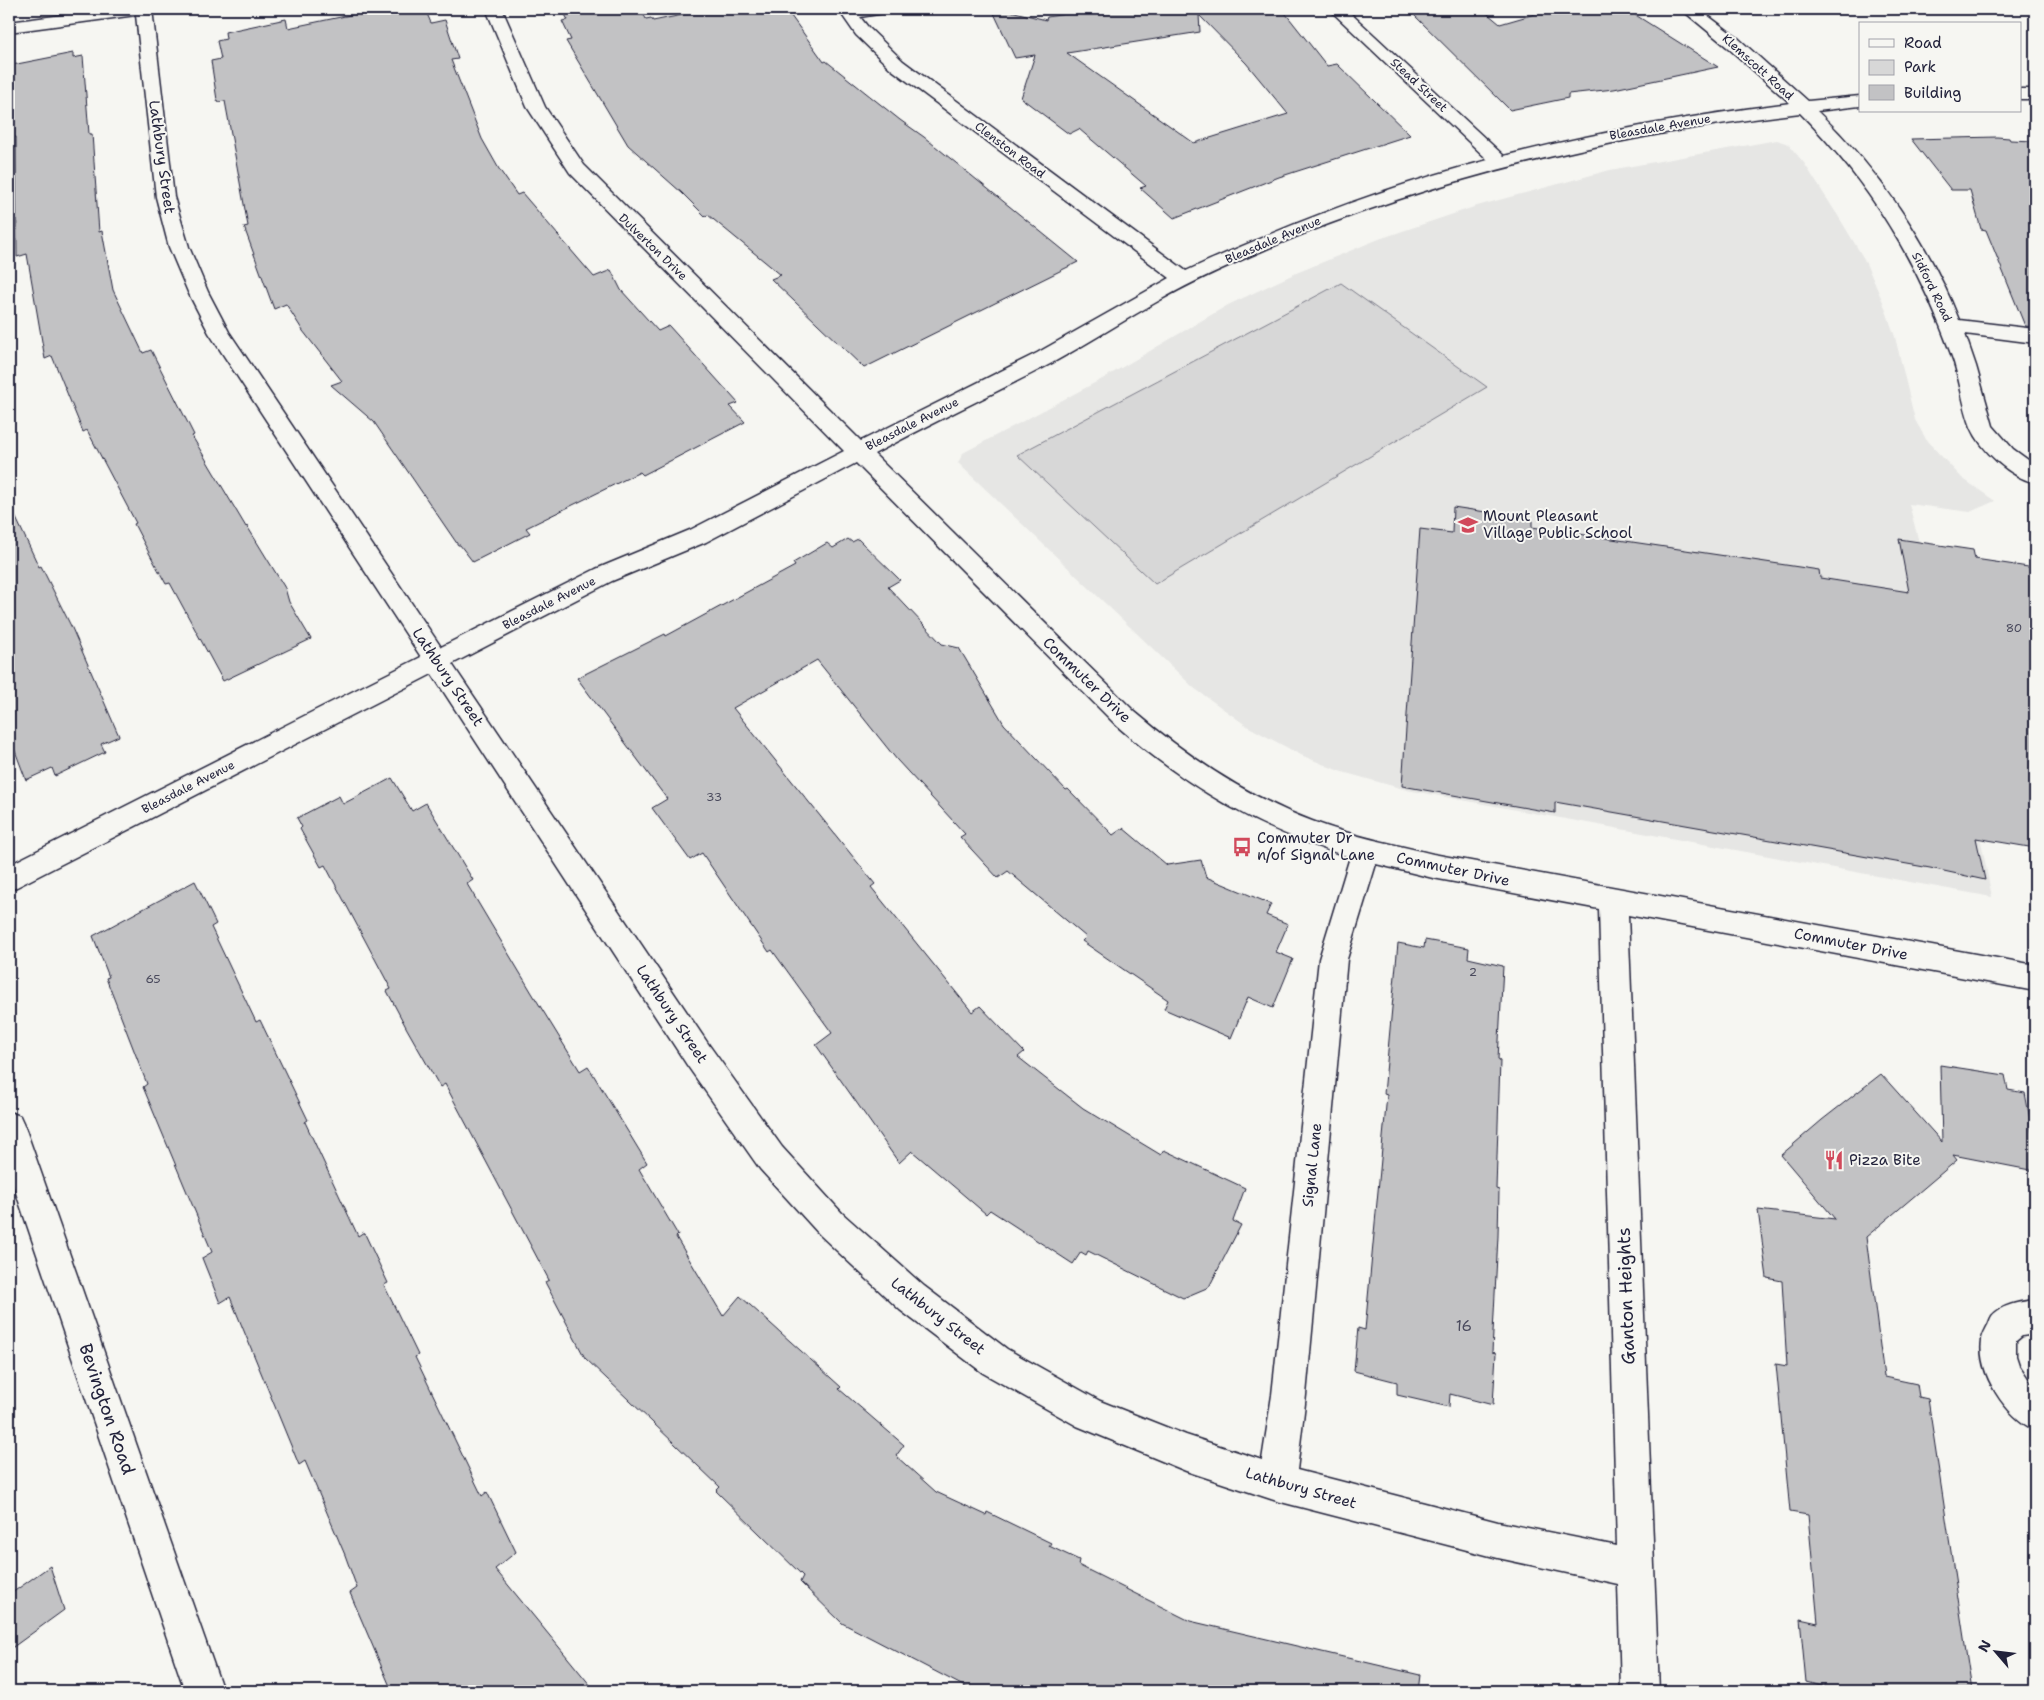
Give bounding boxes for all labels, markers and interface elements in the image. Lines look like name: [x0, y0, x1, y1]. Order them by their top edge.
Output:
legend: [1859, 22, 2022, 112]
street label: Klemscott Road: [1719, 31, 1798, 104]
text: Road: [1904, 33, 1942, 53]
street label: Stead Street: [1387, 54, 1451, 116]
text: Park: [1904, 57, 1936, 77]
text: Building: [1904, 83, 1961, 103]
street label: Lathbury Street: [144, 99, 180, 215]
street label: Bleasdale Avenue: [1608, 110, 1712, 144]
street label: Clenston Road: [972, 118, 1049, 182]
street label: Dulverton Drive: [615, 210, 691, 284]
street label: Bleasdale Avenue: [1223, 213, 1323, 267]
street label: Sidford Road: [1908, 250, 1956, 325]
street label: Bleasdale Avenue: [863, 394, 961, 454]
place label: Mount Pleasant Village Public School: [1483, 506, 1633, 543]
school or university icon: Mount Pleasant Village Public School: [1457, 514, 1479, 536]
street label: Bleasdale Avenue: [500, 573, 598, 633]
house number: 80: [2006, 620, 2022, 636]
street label: Lathbury Street: [408, 624, 488, 730]
street label: Commuter Drive: [1038, 633, 1136, 727]
street label: Bleasdale Avenue: [139, 757, 237, 817]
house number: 33: [706, 789, 722, 805]
place label: Commuter Dr n/of Signal Lane: [1257, 828, 1375, 865]
bus stop icon: Commuter Dr n/of Signal Lane: [1231, 836, 1253, 858]
street label: Commuter Drive: [1394, 847, 1512, 891]
street label: Commuter Drive: [1792, 923, 1910, 965]
street label: Lathbury Street: [632, 961, 712, 1067]
house number: 2: [1469, 964, 1477, 980]
house number: 65: [145, 971, 161, 987]
street label: Signal Lane: [1298, 1122, 1326, 1208]
restaurant icon: Pizza Bite: [1823, 1149, 1845, 1171]
place label: Pizza Bite: [1849, 1150, 1921, 1170]
street label: Ganton Heights: [1612, 1227, 1640, 1365]
street label: Lathbury Street: [887, 1273, 989, 1359]
house number: 16: [1456, 1316, 1472, 1336]
street label: Bevington Road: [73, 1340, 141, 1478]
street label: Lathbury Street: [1243, 1463, 1359, 1513]
north arrow: [1972, 1628, 2022, 1678]
text: N: [1974, 1637, 1995, 1655]

